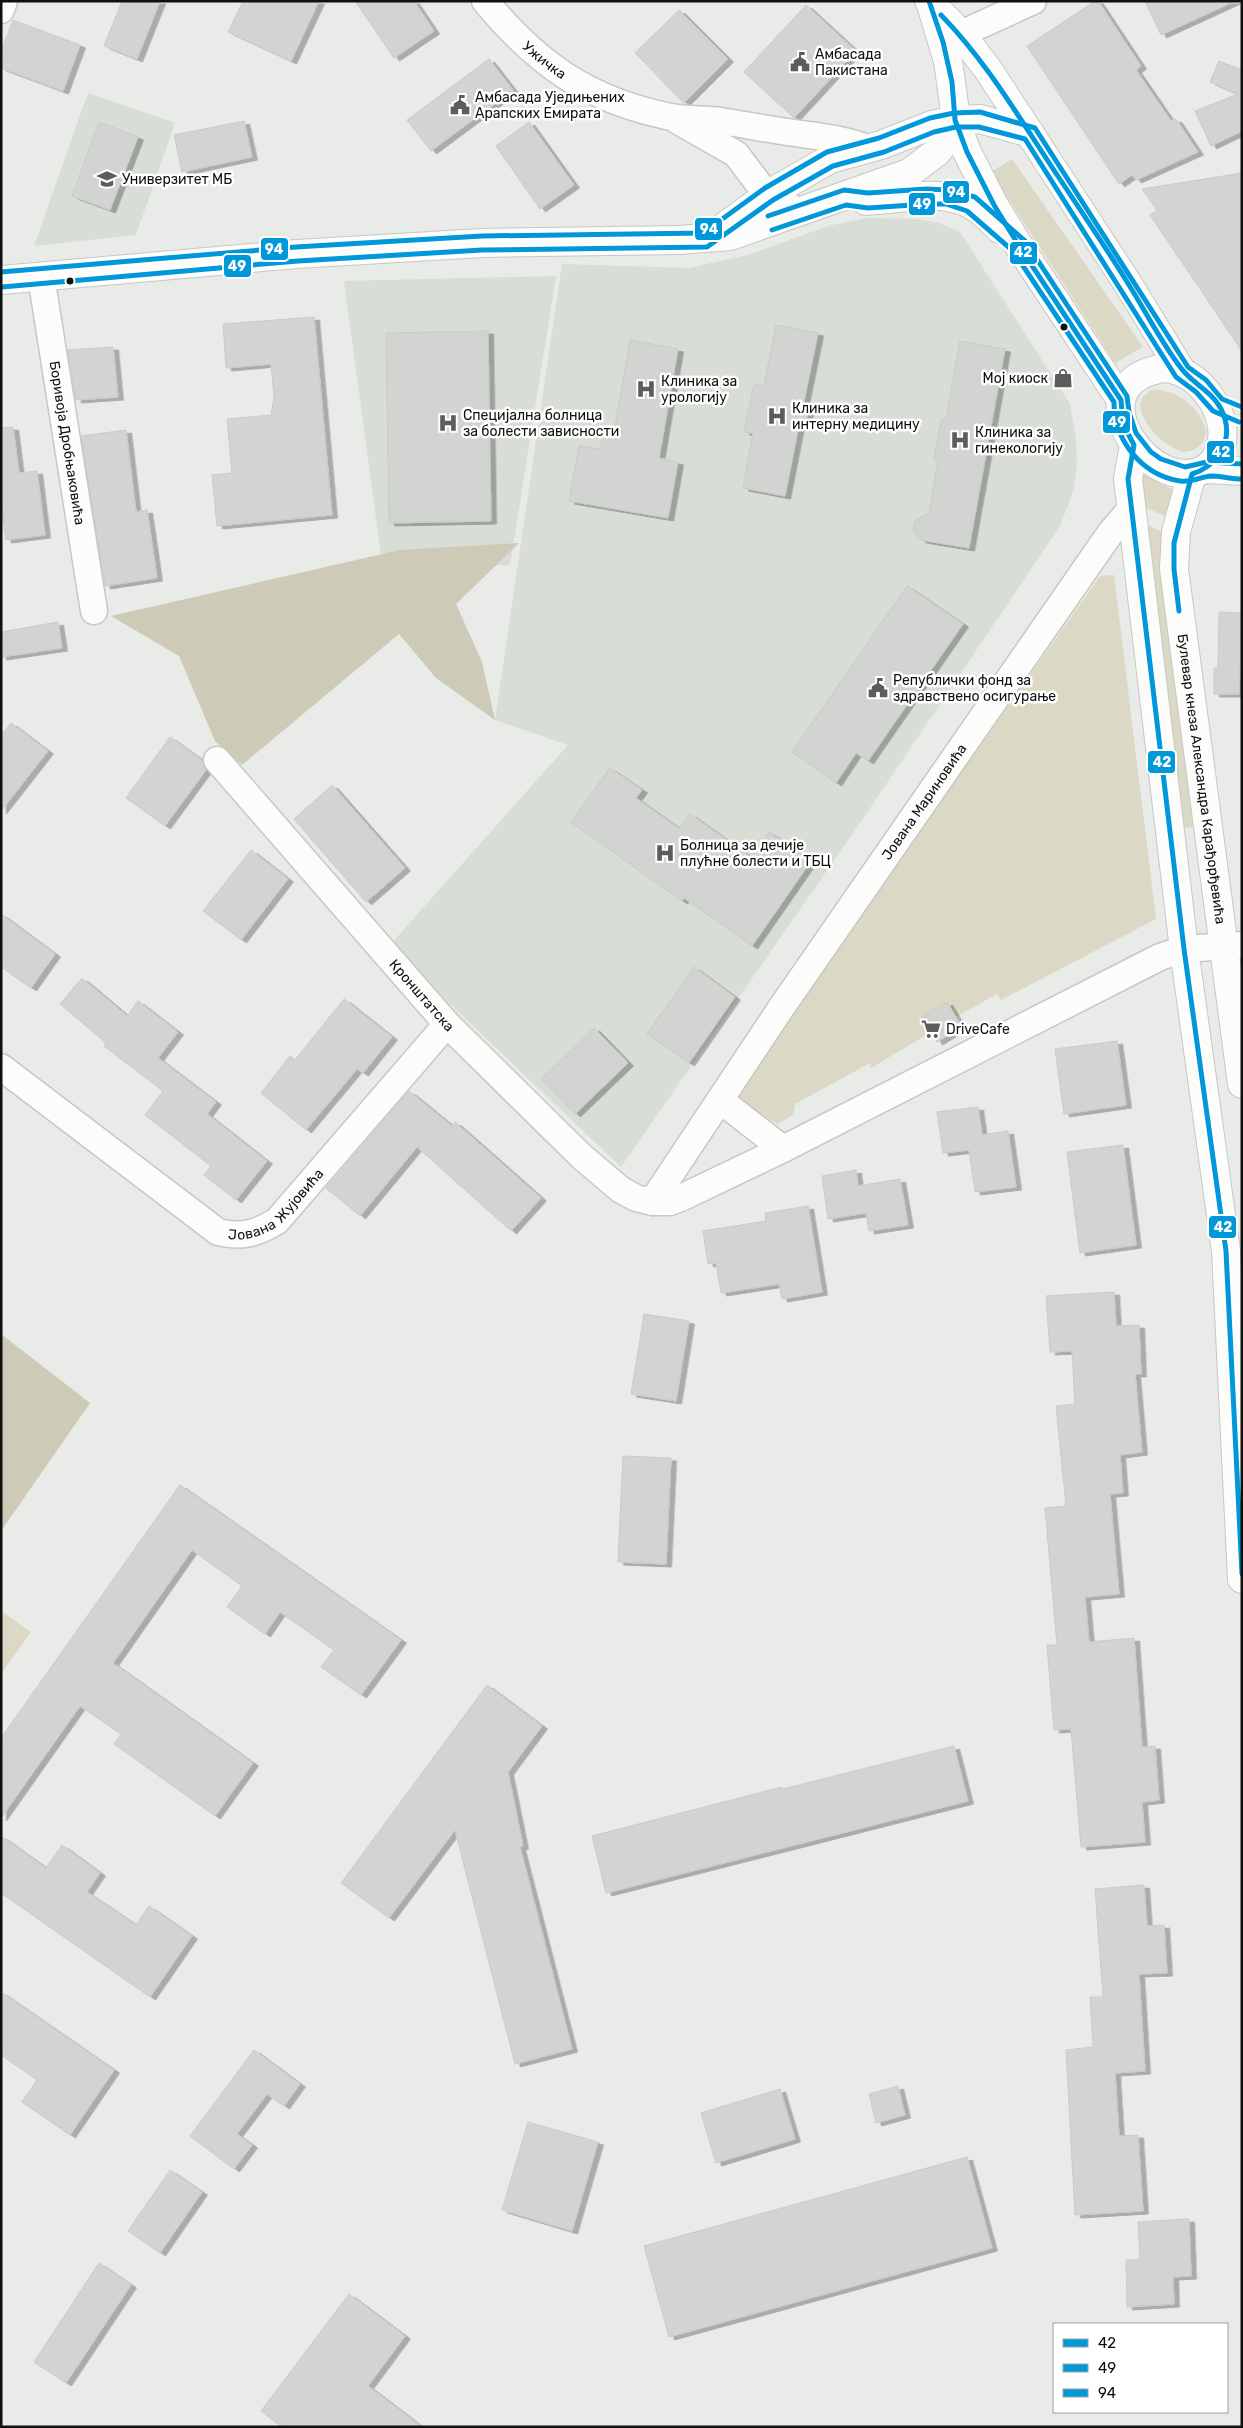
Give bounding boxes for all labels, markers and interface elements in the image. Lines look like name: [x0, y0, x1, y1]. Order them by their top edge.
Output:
street label: Ужичка: [519, 38, 570, 82]
place label: Амбасада Пакистана: [815, 46, 888, 79]
public building icon: Амбасада Пакистана: [789, 51, 811, 73]
place label: Амбасада Уједињених Арапских Емирата: [475, 89, 625, 122]
public building icon: Амбасада Уједињених Арапских Емирата: [449, 94, 471, 116]
school or university icon: Универзитет МБ: [96, 168, 118, 190]
place label: Универзитет МБ: [122, 171, 232, 188]
line badge: 94: [942, 180, 970, 204]
text: 94: [947, 184, 966, 201]
line badge: 49: [908, 192, 936, 216]
text: 49: [913, 196, 931, 213]
line badge: 94: [694, 217, 723, 241]
text: 94: [700, 221, 719, 238]
line badge: 94: [260, 237, 289, 261]
text: 94: [265, 241, 284, 258]
line badge: 42: [1009, 241, 1038, 265]
text: 42: [1014, 244, 1032, 261]
line badge: 49: [223, 254, 252, 278]
text: 49: [228, 258, 246, 275]
unlabelled marker: [65, 276, 75, 286]
unlabelled marker: [1059, 322, 1069, 332]
street label: Боривоја Дробњаковића: [46, 360, 89, 526]
shop icon: Мој киоск: [1052, 367, 1074, 389]
place label: Мој киоск: [983, 370, 1048, 387]
place label: Клиника за урологију: [661, 373, 737, 406]
hospital icon: Клиника за урологију: [635, 378, 657, 400]
place label: Клиника за интерну медицину: [792, 400, 920, 433]
hospital icon: Клиника за интерну медицину: [766, 405, 788, 427]
place label: Специјална болница за болести зависности: [463, 407, 619, 440]
line badge: 49: [1102, 410, 1131, 434]
hospital icon: Специјална болница за болести зависности: [437, 412, 459, 434]
text: 49: [1108, 414, 1126, 431]
place label: Клиника за гинекологију: [975, 424, 1063, 457]
hospital icon: Клиника за гинекологију: [949, 429, 971, 451]
line badge: 42: [1206, 440, 1235, 464]
text: 42: [1212, 444, 1230, 461]
street label: Булевар кнеза Александра Карађорђевића: [1174, 633, 1229, 925]
place label: Републички фонд за здравствено осигурање: [893, 672, 1056, 705]
public building icon: Републички фонд за здравствено осигурање: [867, 677, 889, 699]
street label: Јована Мариновића: [878, 740, 970, 863]
line badge: 42: [1147, 750, 1176, 774]
text: 42: [1153, 754, 1171, 771]
place label: Болница за дечије плућне болести и ТБЦ: [680, 837, 831, 870]
hospital icon: Болница за дечије плућне болести и ТБЦ: [654, 842, 676, 864]
street label: Кронштатска: [386, 956, 458, 1035]
supermarket icon: DriveCafe: [920, 1018, 942, 1040]
place label: DriveCafe: [946, 1021, 1010, 1038]
street label: Јована Жујовића: [228, 1165, 327, 1243]
line badge: 42: [1208, 1215, 1237, 1239]
text: 42: [1214, 1219, 1232, 1236]
legend: [1053, 2323, 1228, 2413]
text: 42: [1098, 2334, 1116, 2352]
text: 49: [1098, 2359, 1116, 2377]
text: 94: [1098, 2384, 1116, 2402]

